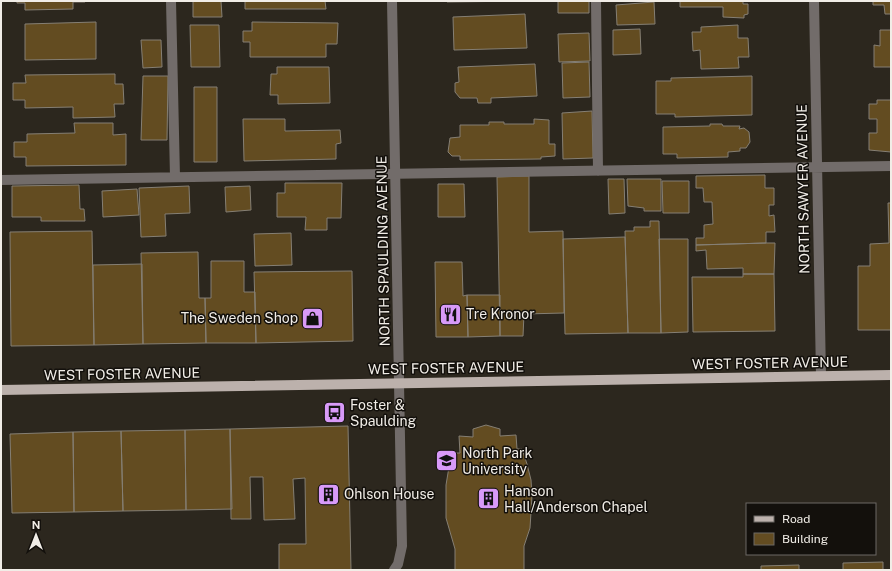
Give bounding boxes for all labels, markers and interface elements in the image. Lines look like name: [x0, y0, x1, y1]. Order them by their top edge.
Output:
street label: NORTH SAWYER AVENUE: [794, 104, 812, 274]
street label: NORTH SPAULDING AVENUE: [373, 155, 393, 347]
restaurant icon: Tre Kronor: [438, 301, 464, 327]
shop icon: The Sweden Shop: [300, 305, 326, 331]
place label: Tre Kronor: [466, 306, 535, 322]
place label: The Sweden Shop: [181, 310, 298, 326]
street label: WEST FOSTER AVENUE: [692, 354, 848, 372]
street label: WEST FOSTER AVENUE: [368, 359, 524, 377]
street label: WEST FOSTER AVENUE: [44, 365, 200, 383]
place label: Foster & Spaulding: [350, 397, 417, 429]
bus stop icon: Foster & Spaulding: [321, 400, 347, 426]
place label: North Park University: [462, 445, 533, 477]
school or university icon: North Park University: [433, 448, 459, 474]
building icon: Ohlson House: [315, 481, 341, 507]
place label: Hanson Hall/Anderson Chapel: [504, 483, 648, 515]
place label: Ohlson House: [344, 486, 434, 502]
building icon: Hanson Hall/Anderson Chapel: [476, 486, 502, 512]
legend: [746, 503, 876, 555]
text: Road: [782, 512, 810, 526]
north arrow: [16, 515, 56, 555]
text: N: [32, 519, 40, 531]
text: Building: [782, 532, 828, 546]

